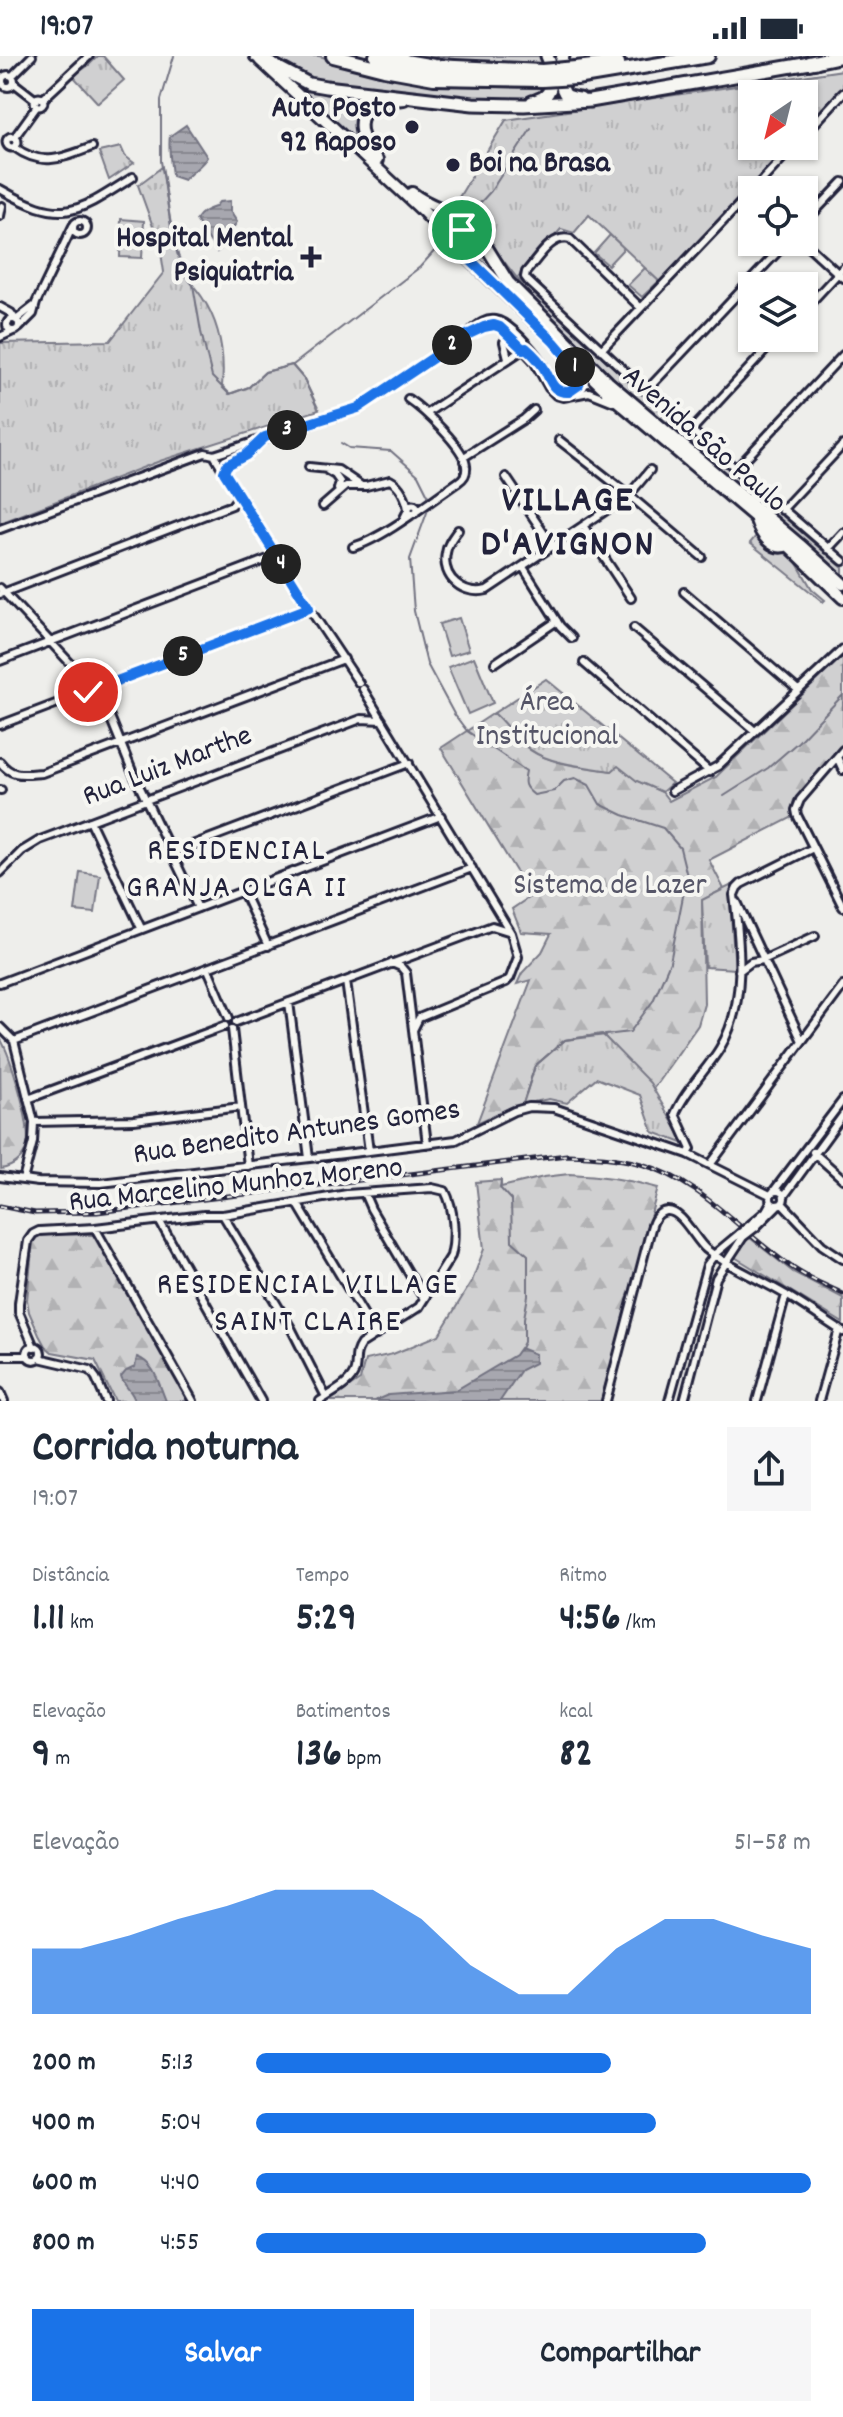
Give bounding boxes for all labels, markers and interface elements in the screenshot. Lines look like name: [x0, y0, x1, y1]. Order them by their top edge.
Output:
text: 19:07: [40, 7, 93, 50]
north arrow: [738, 80, 818, 160]
map controls: [738, 80, 818, 352]
place label: Auto Posto 92 Raposo: [271, 89, 396, 166]
marker: Auto Posto 92 Raposo: [403, 118, 421, 136]
place label: Boi na Brasa: [469, 144, 611, 187]
marker: Boi na Brasa: [444, 156, 462, 174]
button: locate: [738, 176, 818, 256]
pin: [428, 196, 496, 264]
icon: arrive: [440, 208, 484, 252]
place label: Hospital Mental Psiquiatria: [116, 219, 294, 296]
marker: Hospital Mental Psiquiatria: [300, 246, 322, 268]
button: layers: [738, 272, 818, 352]
pin: 2: [432, 325, 472, 365]
text: 2: [447, 329, 457, 360]
pin: 1: [555, 347, 595, 387]
text: 1: [573, 351, 577, 382]
street label: Avenida São Paulo: [611, 357, 795, 525]
pin: 3: [267, 410, 307, 450]
text: 3: [282, 414, 292, 445]
district label: VILLAGE D'AVIGNON: [481, 475, 655, 574]
pin: 4: [261, 544, 301, 584]
text: 4: [276, 548, 286, 579]
pin: 5: [163, 636, 203, 676]
text: 5: [178, 640, 188, 671]
pin: [54, 658, 122, 726]
icon: check: [66, 670, 110, 714]
park label: Área Institucional: [476, 683, 618, 760]
street label: Rua Luiz Marthe: [77, 716, 259, 820]
district label: RESIDENCIAL GRANJA OLGA II: [126, 830, 348, 913]
park label: Sistema de Lazer: [513, 866, 707, 909]
street label: Rua Benedito Antunes Gomes: [131, 1090, 463, 1178]
street label: Rua Marcelino Munhoz Moreno: [67, 1148, 405, 1226]
district label: RESIDENCIAL VILLAGE SAINT CLAIRE: [157, 1264, 459, 1347]
text: Corrida noturna: [32, 1419, 298, 1482]
button: share: [727, 1427, 811, 1511]
text: 19:07: [32, 1481, 78, 1518]
text: Distância: [32, 1561, 109, 1592]
text: Tempo: [296, 1561, 349, 1592]
text: Ritmo: [559, 1561, 607, 1592]
text: 1.11: [32, 1592, 65, 1649]
text: 5:29: [296, 1592, 357, 1649]
text: 4:56: [559, 1592, 621, 1649]
text: km: [65, 1608, 94, 1639]
text: /km: [621, 1608, 656, 1639]
text: Elevação: [32, 1697, 106, 1728]
text: Batimentos: [296, 1697, 391, 1728]
text: kcal: [559, 1697, 593, 1728]
text: 9: [32, 1728, 50, 1785]
text: 136: [296, 1728, 342, 1785]
text: 82: [559, 1728, 593, 1785]
text: m: [50, 1744, 70, 1775]
text: bpm: [342, 1744, 382, 1775]
text: Elevação: [32, 1825, 119, 1862]
text: 51–58 m: [734, 1825, 811, 1862]
text: 200 m: [32, 2045, 96, 2082]
text: 5:13: [160, 2045, 194, 2082]
text: 400 m: [32, 2105, 95, 2142]
text: 5:04: [160, 2105, 201, 2142]
text: 600 m: [32, 2165, 97, 2202]
text: 4:40: [160, 2165, 200, 2202]
text: 800 m: [32, 2225, 95, 2262]
text: 4:55: [160, 2225, 199, 2262]
button: Salvar: [32, 2309, 414, 2401]
button: Compartilhar: [430, 2309, 811, 2401]

